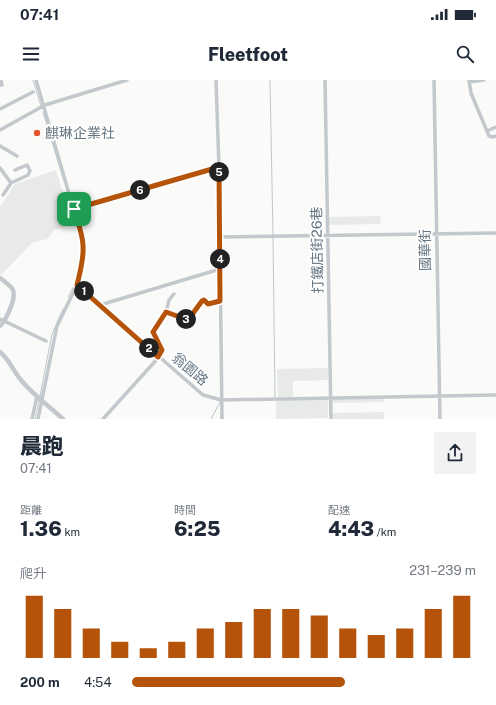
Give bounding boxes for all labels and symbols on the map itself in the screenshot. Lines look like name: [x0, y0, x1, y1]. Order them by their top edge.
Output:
place label: 麒琳企業社: [45, 125, 115, 141]
marker: 麒琳企業社: [32, 128, 42, 138]
pin: 5: [209, 162, 229, 182]
pin: 6: [130, 180, 150, 200]
pin: [57, 192, 91, 226]
street label: 打鐵店街26巷: [308, 206, 326, 294]
street label: 國華街: [417, 229, 433, 271]
pin: 4: [210, 249, 230, 269]
pin: 1: [74, 281, 94, 301]
pin: 3: [176, 309, 196, 329]
pin: 2: [139, 338, 159, 358]
street label: 翁園路: [169, 349, 211, 389]

